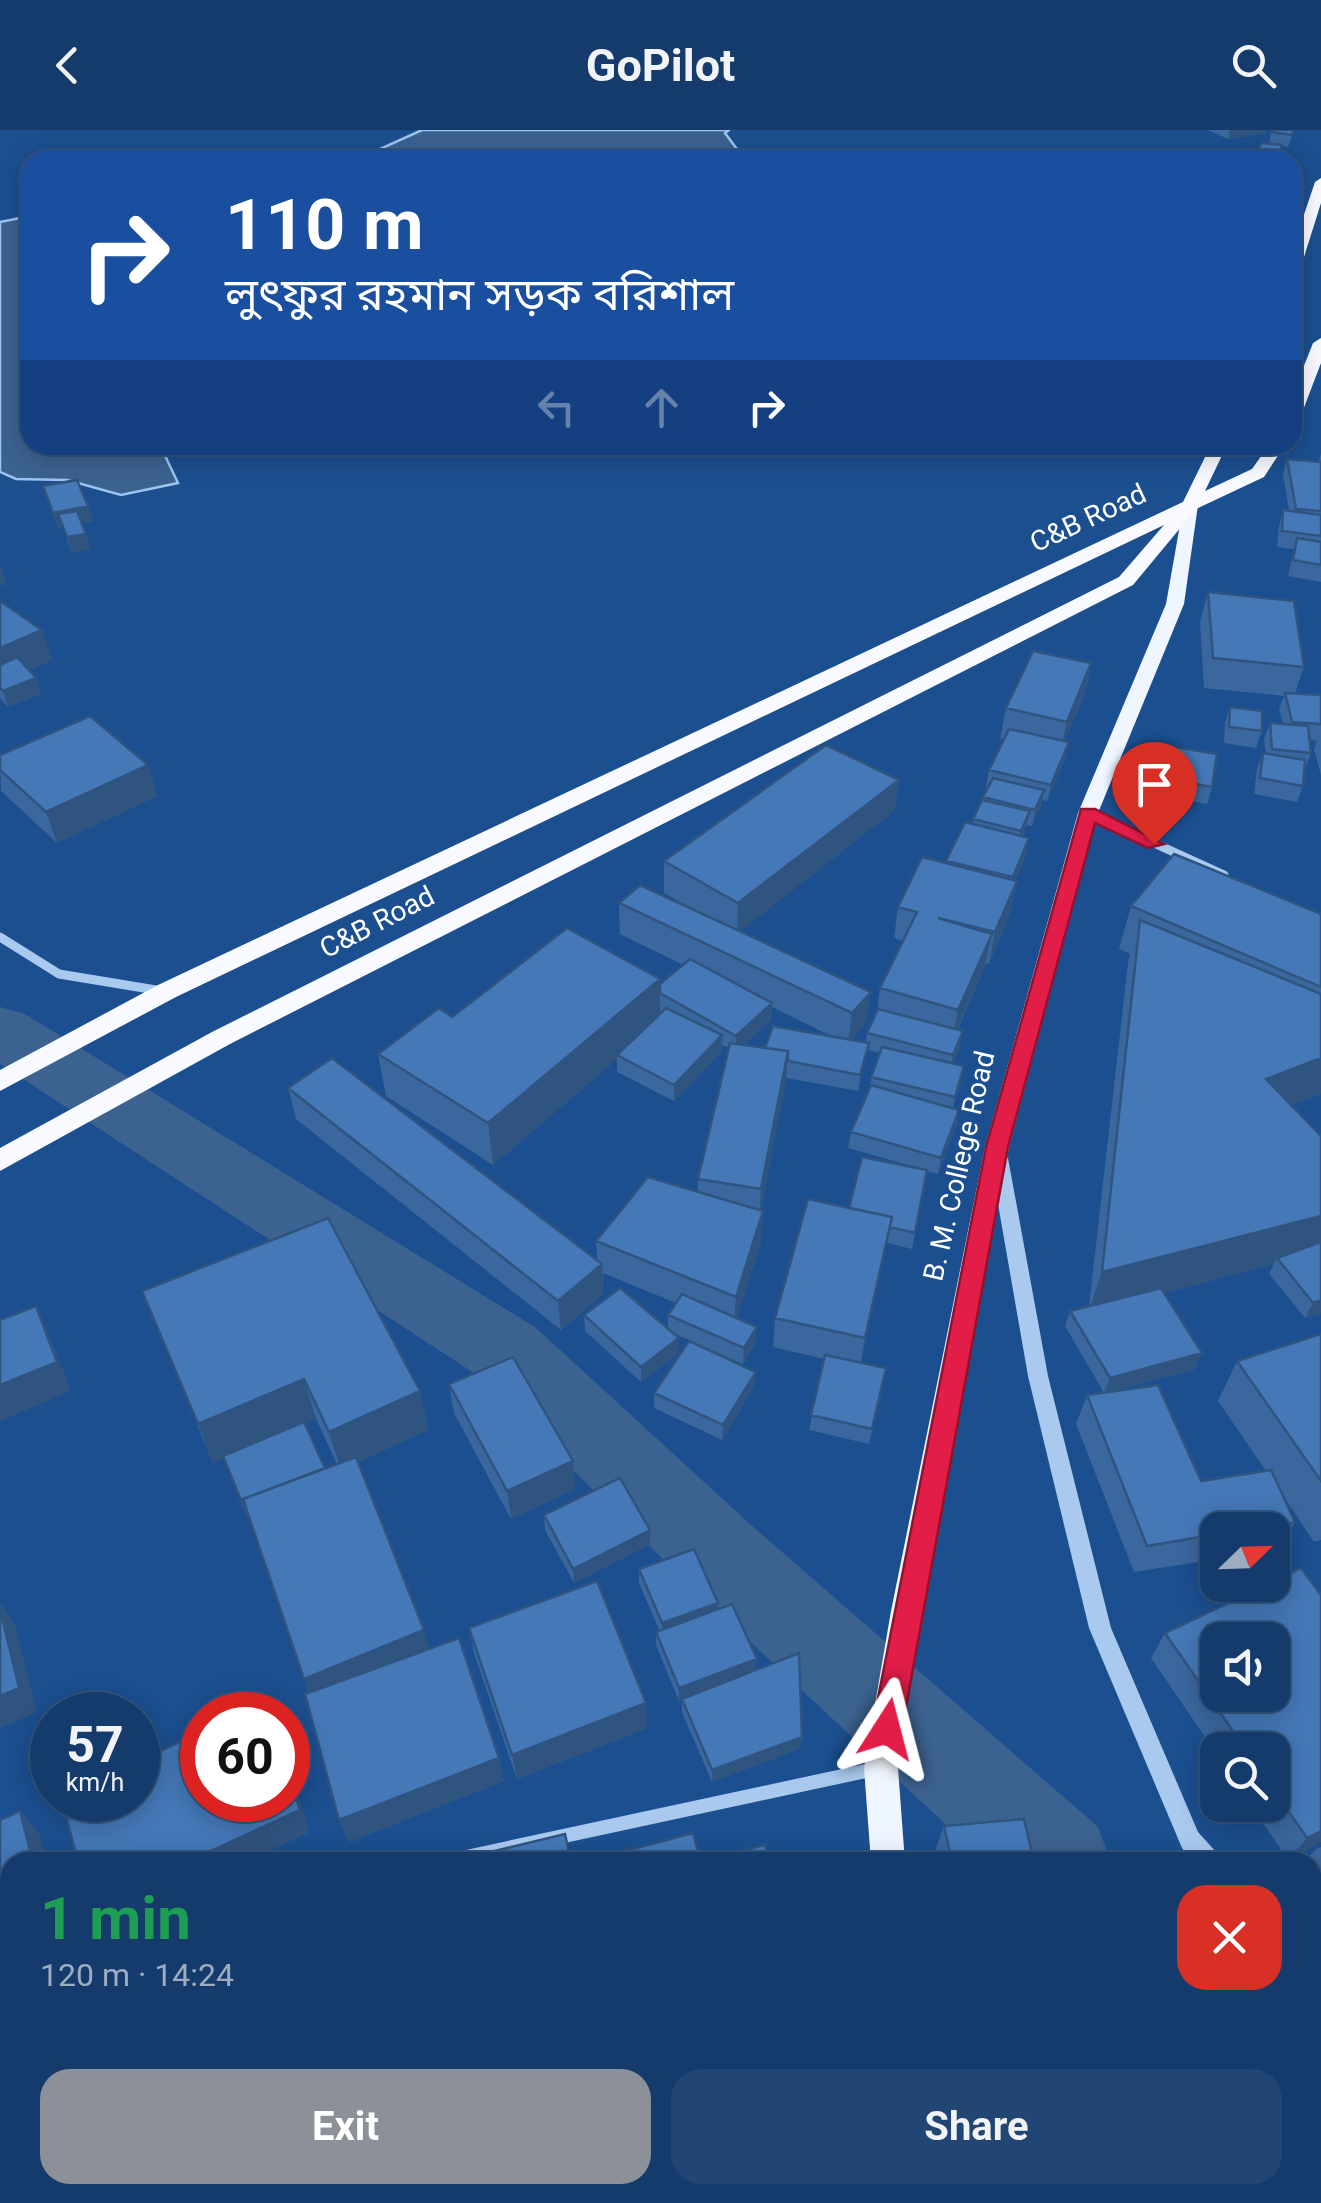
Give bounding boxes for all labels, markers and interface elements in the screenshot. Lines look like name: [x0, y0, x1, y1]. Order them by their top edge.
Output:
icon: back: [40, 38, 95, 93]
icon: search: [1226, 38, 1281, 93]
text: GoPilot: [586, 39, 735, 92]
text: 110 m: [225, 184, 424, 266]
icon: right: [60, 190, 190, 320]
text: লুৎফুর রহমান সড়ক বরিশাল: [225, 268, 734, 321]
icon: left: [529, 380, 584, 435]
icon: ahead: [634, 380, 689, 435]
icon: right: [739, 380, 794, 435]
street label: C&B Road: [1025, 477, 1151, 559]
pin: [1112, 742, 1197, 845]
icon: arrive: [1127, 757, 1182, 812]
street label: C&B Road: [314, 879, 440, 965]
street label: B. M. College Road: [916, 1048, 1002, 1284]
north arrow: [1200, 1512, 1290, 1602]
map controls: [1200, 1512, 1290, 1822]
button: sound: [1200, 1622, 1290, 1712]
position arrow: [835, 1677, 939, 1781]
speed limit sign: 60: [180, 1692, 310, 1822]
text: 57: [66, 1716, 124, 1774]
button: search: [1200, 1732, 1290, 1822]
text: km/h: [66, 1768, 124, 1797]
text: 1 min: [40, 1883, 191, 1954]
button: close: [1177, 1885, 1282, 1990]
text: 120 m · 14:24: [40, 1956, 234, 1994]
button: Exit: [40, 2069, 651, 2184]
button: Share: [671, 2069, 1282, 2184]

